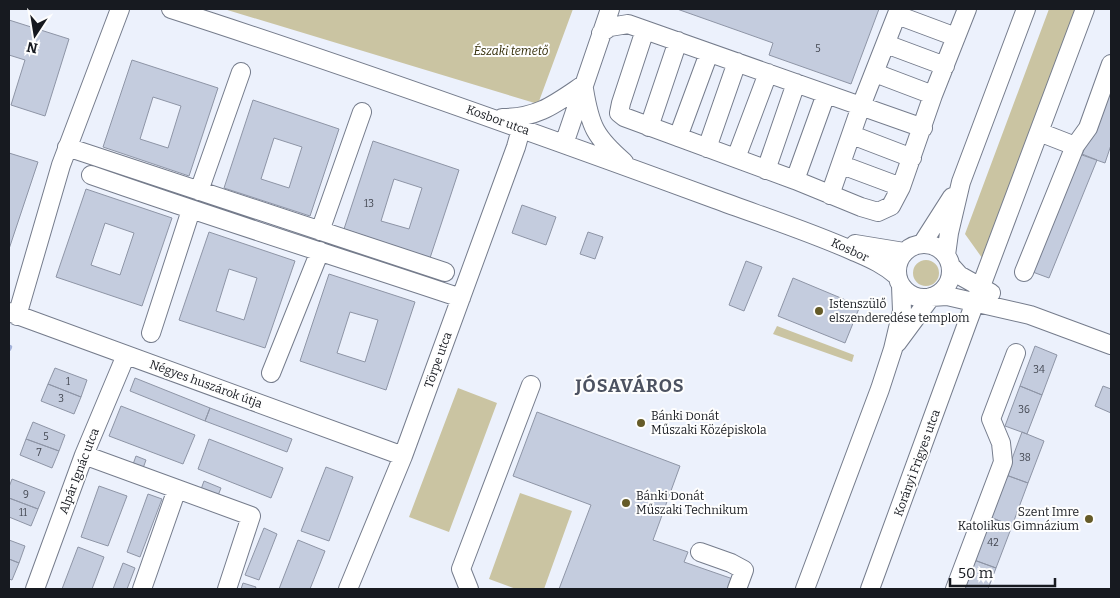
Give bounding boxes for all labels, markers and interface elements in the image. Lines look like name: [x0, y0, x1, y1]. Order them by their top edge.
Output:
north arrow: [10, 10, 60, 60]
text: N: [25, 38, 39, 57]
park label: Északi temető: [473, 43, 549, 58]
house number: 5: [815, 43, 821, 55]
street label: Kosbor utca: [464, 102, 532, 138]
house number: 13: [364, 198, 374, 210]
street label: Kosbor: [829, 235, 872, 265]
place label: Istenszülő elszenderedése templom: [829, 297, 970, 325]
marker: Istenszülő elszenderedése templom: [813, 305, 825, 317]
street label: Törpe utca: [421, 330, 455, 390]
street label: Négyes huszárok útja: [148, 357, 265, 411]
house number: 34: [1033, 364, 1045, 376]
district label: JÓSAVÁROS: [574, 374, 685, 397]
house number: 1: [66, 376, 70, 388]
house number: 3: [58, 393, 64, 405]
house number: 36: [1018, 404, 1030, 416]
street label: Korányi Frigyes utca: [891, 407, 943, 518]
place label: Bánki Donát Műszaki Középiskola: [651, 409, 767, 437]
marker: Bánki Donát Műszaki Középiskola: [635, 417, 647, 429]
street label: Alpár Ignác utca: [56, 426, 102, 516]
house number: 5: [43, 431, 49, 443]
house number: 7: [36, 447, 42, 459]
house number: 38: [1019, 452, 1031, 464]
house number: 9: [23, 489, 29, 501]
place label: Bánki Donát Műszaki Technikum: [636, 489, 748, 517]
marker: Bánki Donát Műszaki Technikum: [620, 497, 632, 509]
place label: Szent Imre Katolikus Gimnázium: [958, 505, 1080, 533]
house number: 11: [19, 507, 27, 519]
marker: Szent Imre Katolikus Gimnázium: [1083, 513, 1095, 525]
house number: 42: [987, 537, 999, 549]
scale bar: [950, 556, 1055, 588]
text: 50 m: [958, 564, 994, 582]

